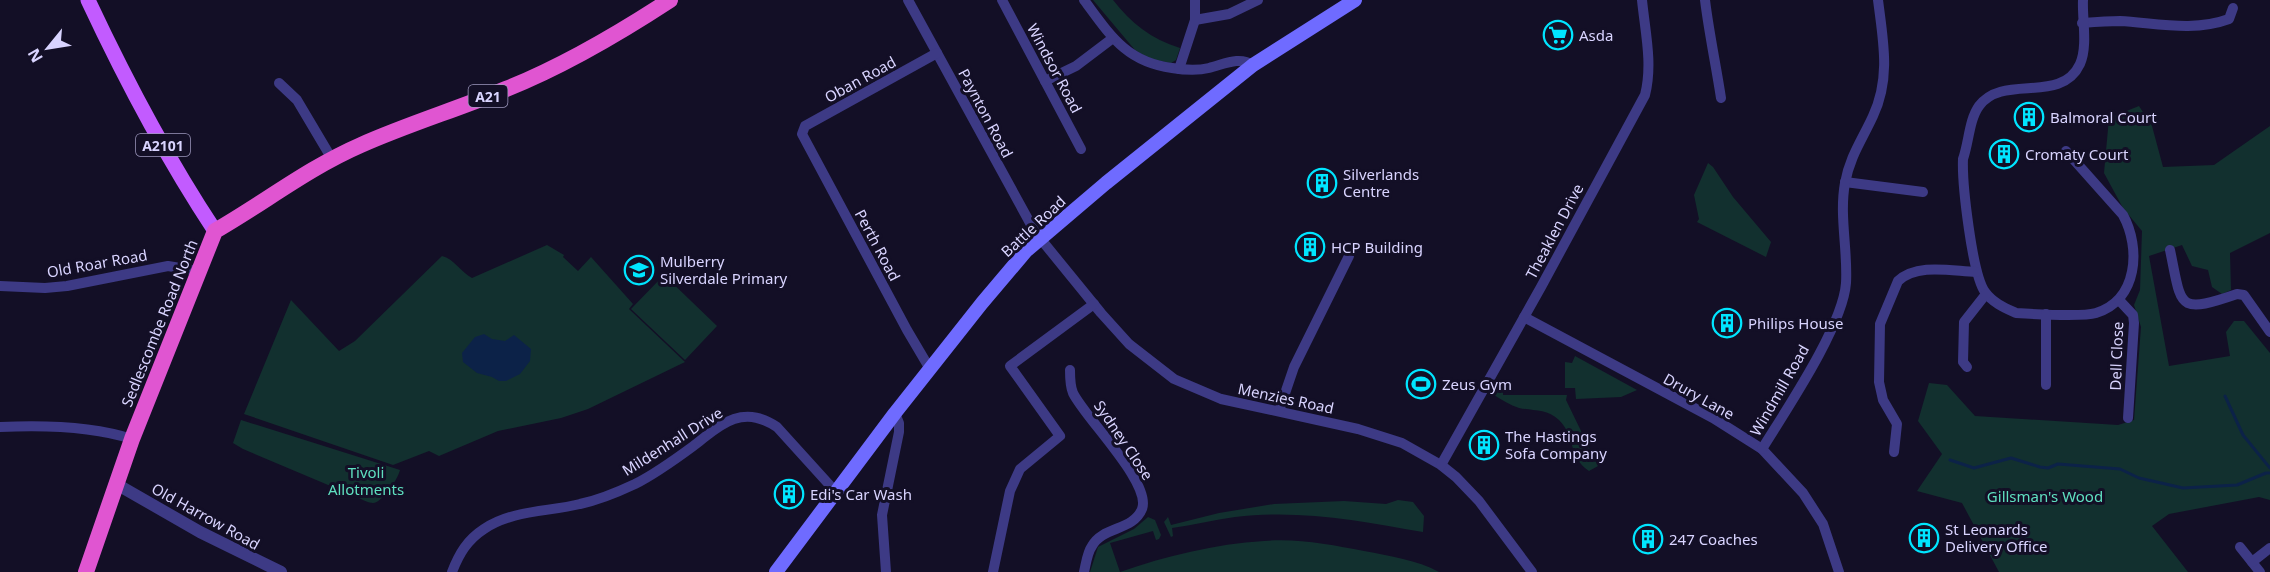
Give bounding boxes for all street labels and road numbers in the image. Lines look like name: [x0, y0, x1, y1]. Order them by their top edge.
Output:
street label: Windsor Road: [1023, 20, 1087, 116]
street label: Oban Road: [821, 51, 899, 107]
street label: Paynton Road: [954, 65, 1018, 161]
road number: A21: [468, 85, 508, 107]
road number: A2101: [136, 134, 190, 156]
street label: Theaklen Drive: [1521, 180, 1587, 282]
street label: Battle Road: [996, 191, 1070, 261]
street label: Perth Road: [851, 206, 905, 284]
street label: Sedlescombe Road North: [116, 236, 202, 410]
street label: Old Roar Road: [45, 244, 149, 282]
street label: Dell Close: [2105, 321, 2127, 391]
street label: Windmill Road: [1745, 341, 1813, 439]
street label: Drury Lane: [1660, 368, 1738, 424]
street label: Menzies Road: [1236, 378, 1336, 418]
street label: Sydney Close: [1090, 396, 1158, 484]
street label: Mildenhall Drive: [618, 402, 726, 480]
street label: Old Harrow Road: [148, 478, 264, 554]

